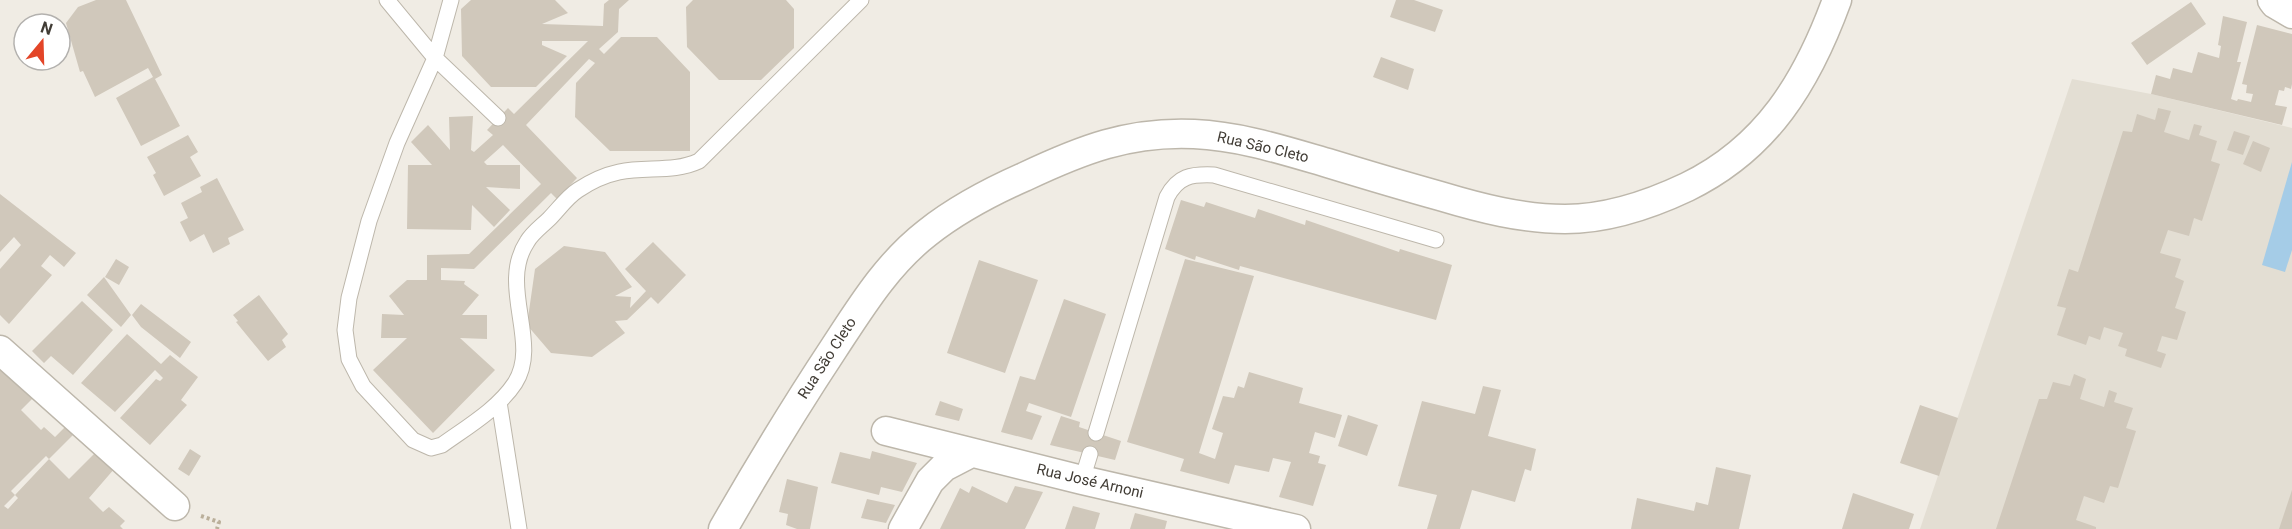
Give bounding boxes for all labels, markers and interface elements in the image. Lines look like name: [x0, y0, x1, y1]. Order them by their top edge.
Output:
north arrow: [12, 12, 72, 72]
text: N: [38, 17, 55, 39]
street label: Rua São Cleto: [1215, 128, 1311, 166]
street label: Rua São Cleto: [794, 314, 860, 402]
street label: Rua José Arnoni: [1035, 460, 1145, 502]

